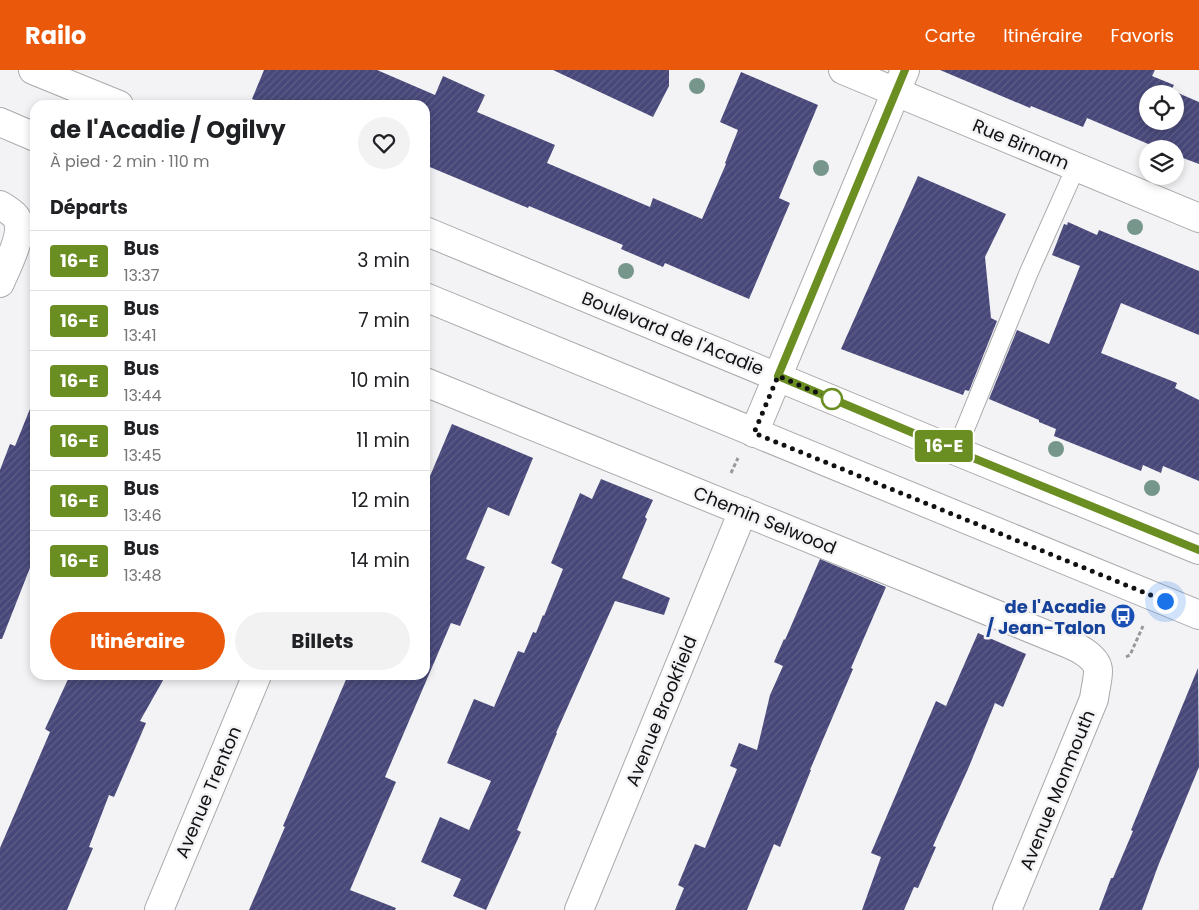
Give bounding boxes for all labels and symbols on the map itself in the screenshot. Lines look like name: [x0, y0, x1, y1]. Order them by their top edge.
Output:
street label: Rue Birnam: [969, 112, 1073, 176]
street label: Boulevard de l'Acadie: [578, 285, 768, 381]
unlabelled marker: [821, 388, 843, 410]
line badge: 16-E: [909, 430, 979, 462]
street label: Chemin Selwood: [690, 480, 840, 560]
your location: [1153, 589, 1178, 614]
place label: de l'Acadie / Jean-Talon: [986, 594, 1106, 640]
bus stop icon: de l'Acadie / Jean-Talon: [1110, 603, 1136, 629]
street label: Avenue Brookfield: [619, 632, 703, 790]
street label: Avenue Monmouth: [1013, 706, 1101, 874]
street label: Avenue Trenton: [169, 722, 247, 862]

